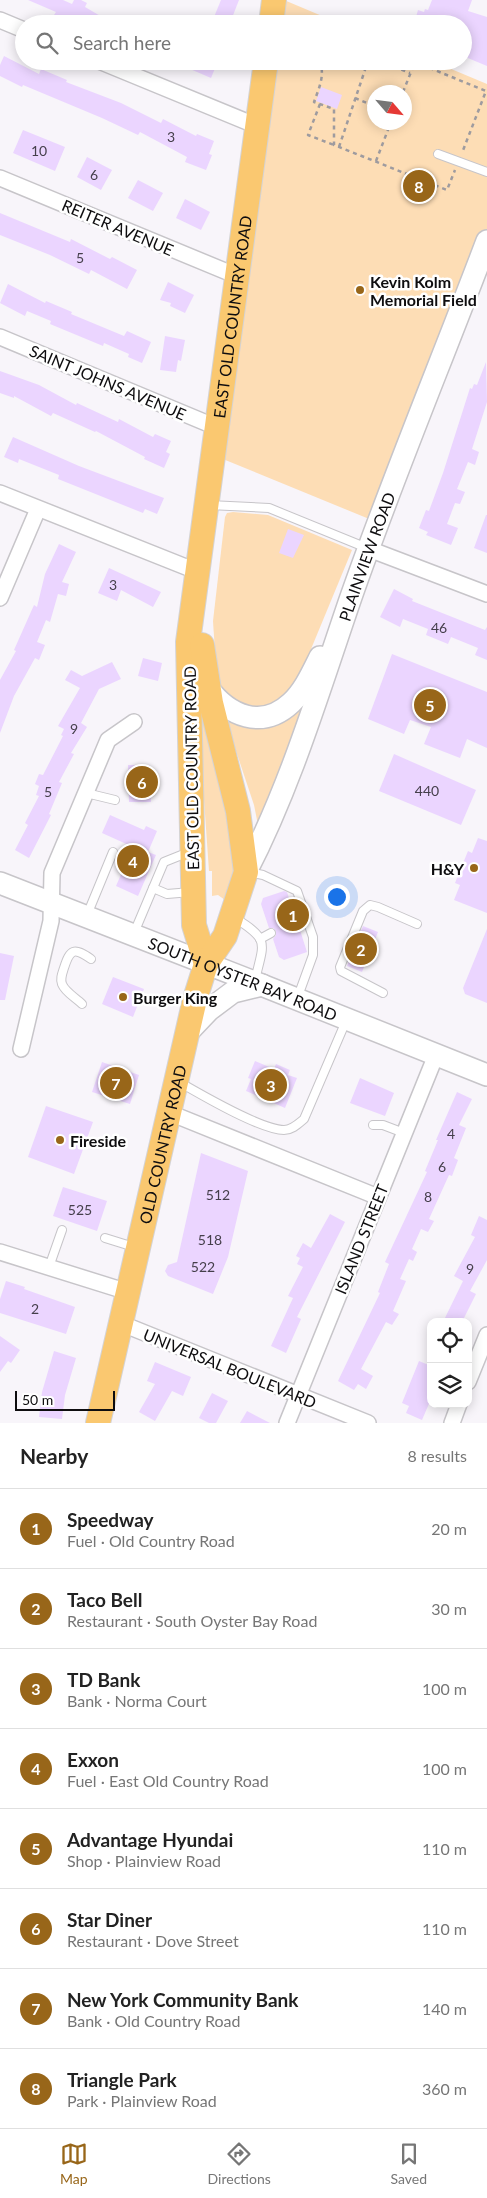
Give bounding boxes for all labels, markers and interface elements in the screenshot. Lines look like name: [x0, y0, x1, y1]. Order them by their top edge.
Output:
search box: [15, 15, 472, 70]
icon: search: [33, 29, 61, 57]
text: Search here: [73, 31, 171, 54]
north arrow: [367, 85, 412, 130]
house number: 3: [167, 128, 175, 145]
house number: 10: [31, 142, 47, 159]
house number: 6: [90, 166, 98, 183]
pin: 8: [403, 167, 435, 205]
street label: REITER AVENUE: [59, 195, 177, 259]
street label: EAST OLD COUNTRY ROAD: [209, 214, 255, 419]
house number: 5: [76, 249, 84, 266]
place label: Kevin Kolm Memorial Field: [370, 272, 477, 309]
marker: Kevin Kolm Memorial Field: [354, 284, 366, 296]
street label: SAINT JOHNS AVENUE: [27, 340, 189, 424]
street label: PLAINVIEW ROAD: [334, 489, 398, 623]
house number: 3: [109, 576, 117, 593]
house number: 46: [431, 619, 447, 636]
street label: EAST OLD COUNTRY ROAD: [180, 666, 202, 870]
pin: 5: [414, 686, 446, 724]
house number: 9: [70, 720, 78, 737]
pin: 6: [126, 763, 158, 801]
house number: 440: [415, 782, 439, 799]
house number: 5: [44, 783, 52, 800]
pin: 4: [117, 842, 149, 880]
place label: H&Y: [431, 859, 465, 878]
marker: H&Y: [468, 862, 480, 874]
your location: [324, 884, 350, 910]
pin: 1: [277, 896, 309, 934]
pin: 2: [345, 930, 377, 968]
street label: SOUTH OYSTER BAY ROAD: [146, 932, 340, 1024]
place label: Burger King: [133, 988, 218, 1007]
marker: Burger King: [117, 991, 129, 1003]
street label: OLD COUNTRY ROAD: [134, 1063, 189, 1226]
pin: 7: [100, 1064, 132, 1102]
pin: 3: [255, 1066, 287, 1104]
house number: 4: [447, 1125, 455, 1142]
place label: Fireside: [70, 1131, 127, 1150]
marker: Fireside: [54, 1134, 66, 1146]
house number: 6: [438, 1158, 446, 1175]
street label: ISLAND STREET: [330, 1181, 392, 1297]
house number: 512: [206, 1186, 230, 1203]
house number: 8: [424, 1188, 432, 1205]
house number: 525: [68, 1201, 92, 1218]
house number: 518: [198, 1231, 222, 1248]
house number: 522: [191, 1258, 215, 1275]
house number: 9: [466, 1260, 474, 1277]
house number: 2: [31, 1300, 39, 1317]
map controls: [427, 1318, 472, 1408]
button: locate: [427, 1318, 472, 1363]
street label: UNIVERSAL BOULEVARD: [141, 1325, 319, 1411]
button: layers: [427, 1363, 472, 1408]
scale bar: [15, 1388, 115, 1411]
text: 50 m: [22, 1391, 53, 1408]
text: Nearby: [20, 1443, 88, 1468]
text: 8 results: [407, 1446, 467, 1465]
text: Speedway: [67, 1508, 154, 1531]
text: 1: [31, 1519, 41, 1538]
text: 20 m: [431, 1519, 467, 1538]
text: Fuel · Old Country Road: [67, 1531, 235, 1550]
text: Taco Bell: [67, 1588, 142, 1611]
text: 2: [31, 1599, 41, 1618]
text: 30 m: [431, 1599, 467, 1618]
text: Restaurant · South Oyster Bay Road: [67, 1611, 317, 1630]
text: TD Bank: [67, 1668, 140, 1691]
text: 3: [31, 1679, 41, 1698]
text: 100 m: [422, 1679, 467, 1698]
text: Bank · Norma Court: [67, 1691, 207, 1710]
text: Exxon: [67, 1748, 119, 1771]
text: 4: [31, 1759, 41, 1778]
text: 100 m: [422, 1759, 467, 1778]
text: Fuel · East Old Country Road: [67, 1771, 269, 1790]
text: Advantage Hyundai: [67, 1828, 233, 1851]
text: 5: [31, 1839, 41, 1858]
text: 110 m: [422, 1839, 467, 1858]
text: Shop · Plainview Road: [67, 1851, 221, 1870]
text: Star Diner: [67, 1908, 152, 1931]
text: 6: [31, 1919, 41, 1938]
text: 110 m: [422, 1919, 467, 1938]
text: Restaurant · Dove Street: [67, 1931, 239, 1950]
text: New York Community Bank: [67, 1988, 298, 2011]
text: 7: [31, 1999, 41, 2018]
text: 140 m: [422, 1999, 467, 2018]
text: Bank · Old Country Road: [67, 2011, 240, 2030]
text: Triangle Park: [67, 2068, 177, 2091]
text: 8: [31, 2079, 41, 2098]
text: 360 m: [422, 2079, 467, 2098]
text: Park · Plainview Road: [67, 2091, 217, 2110]
tab: Map: [60, 2140, 88, 2187]
tab: Directions: [208, 2140, 271, 2187]
tab: Saved: [391, 2140, 427, 2187]

